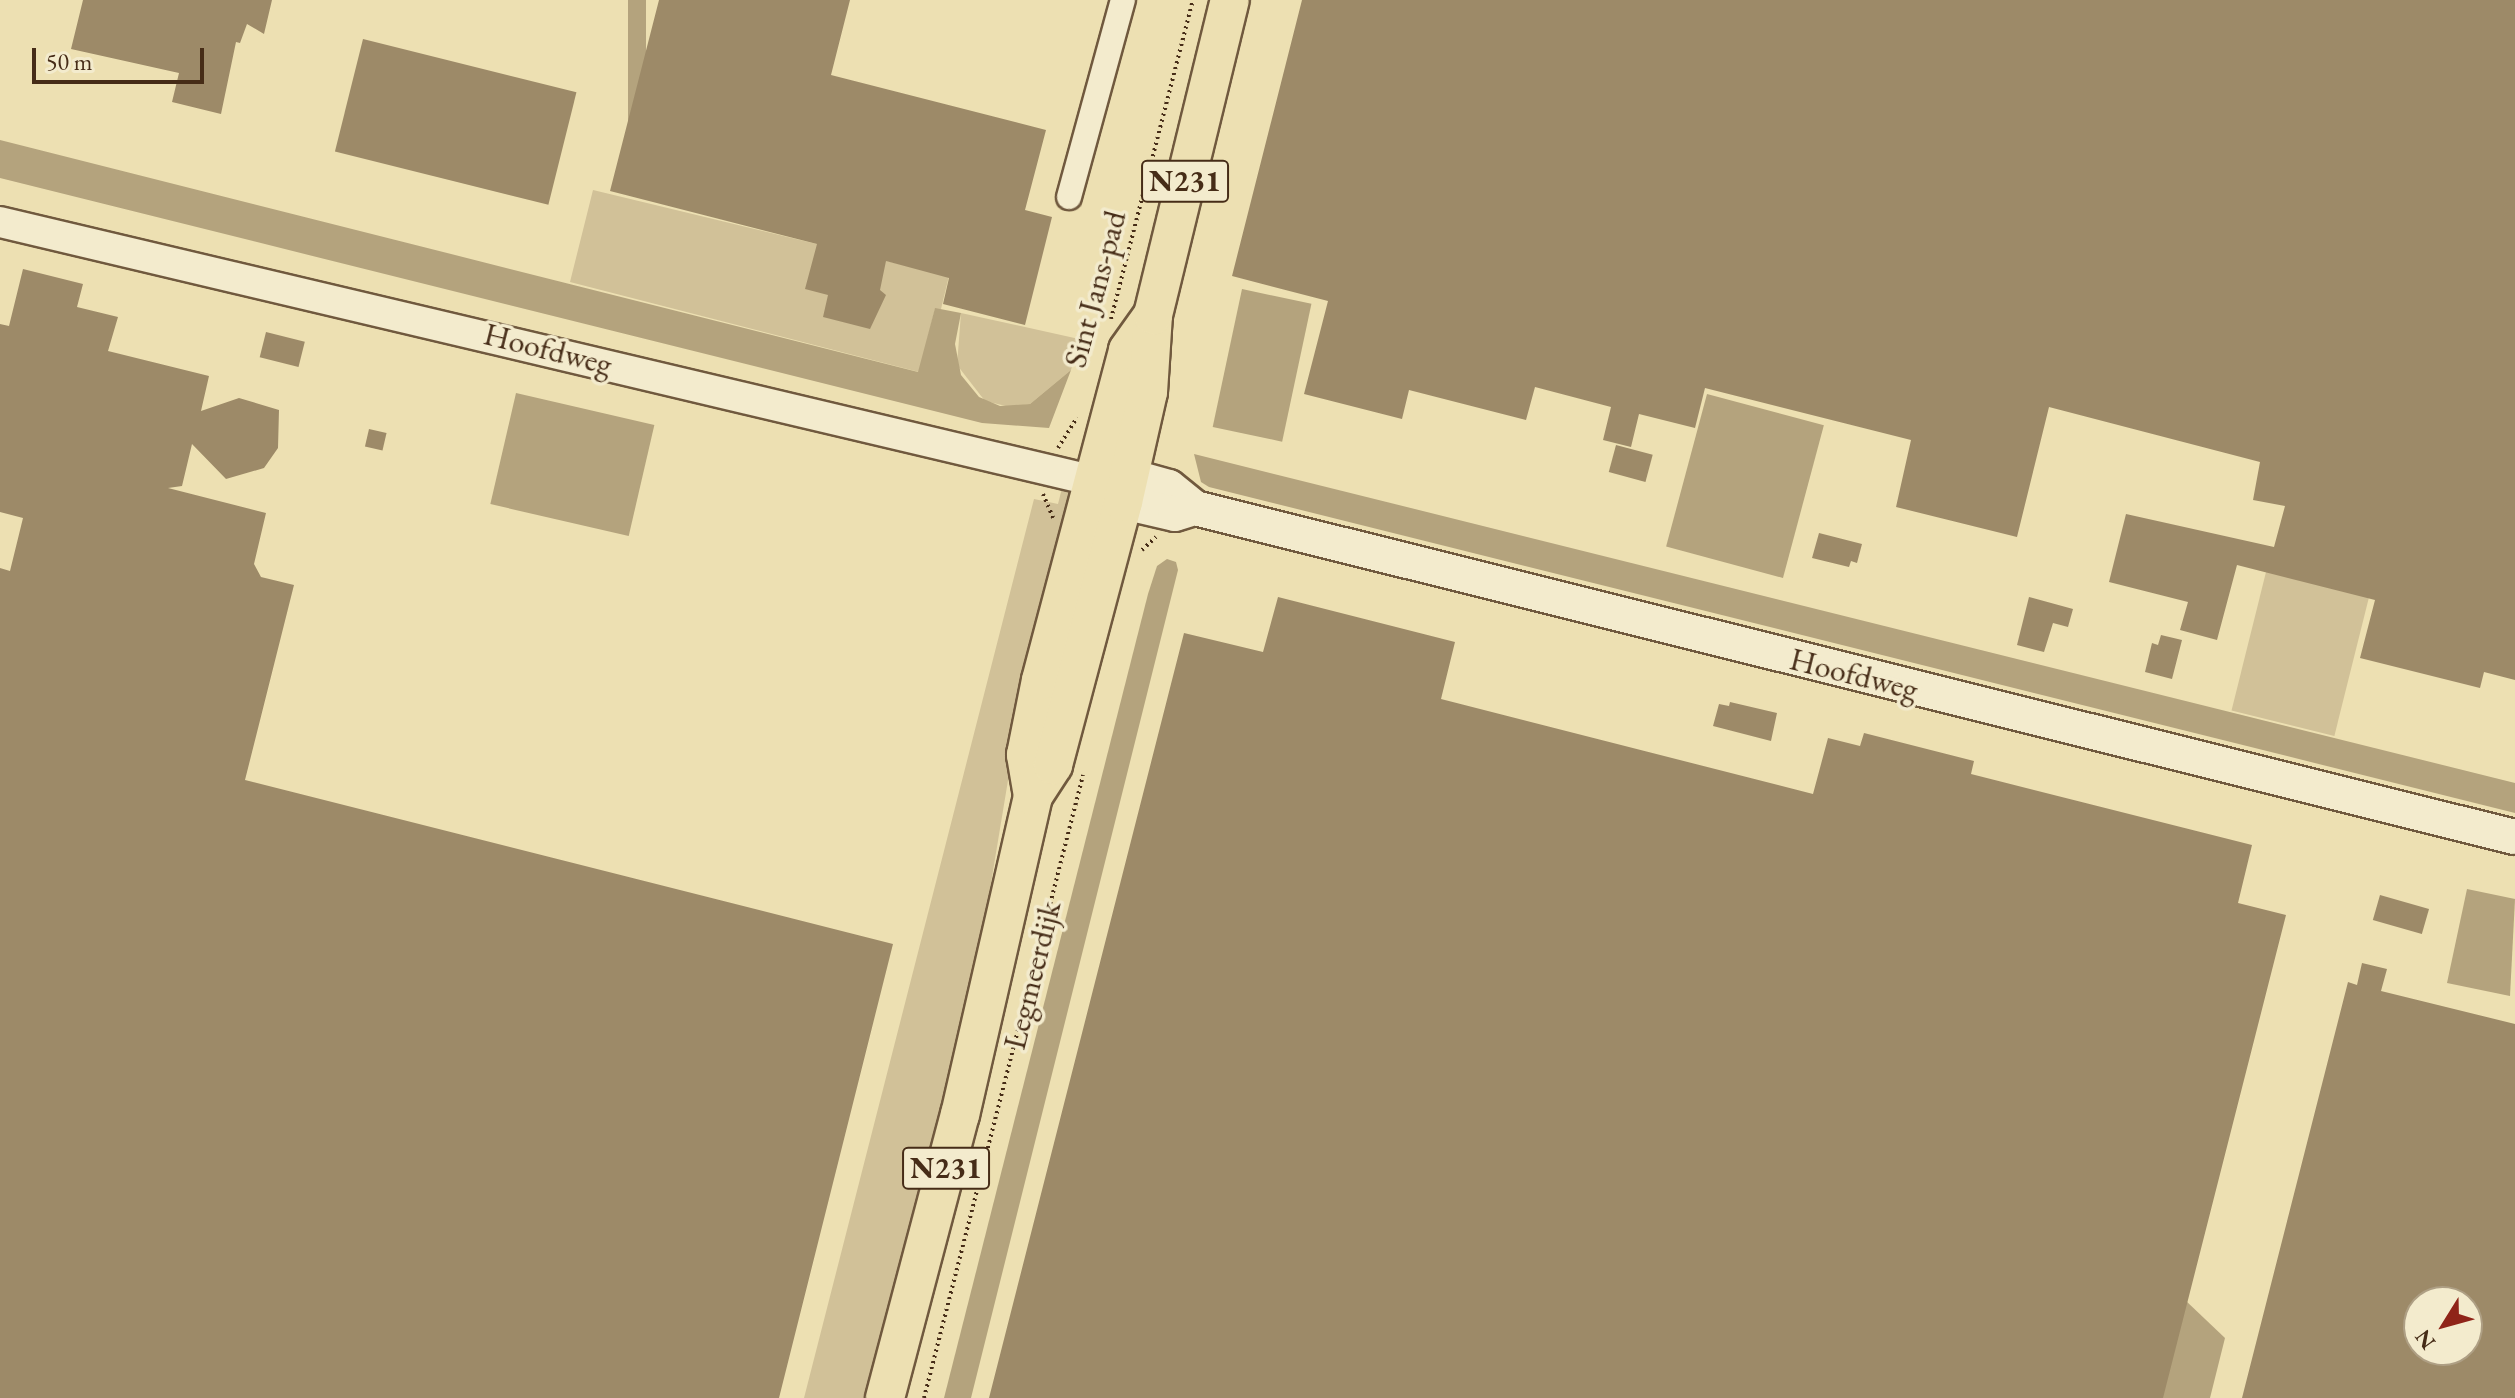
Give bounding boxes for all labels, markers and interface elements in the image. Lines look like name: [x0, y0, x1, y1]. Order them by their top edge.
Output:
scale bar: [36, 32, 208, 82]
text: 50 m: [46, 46, 93, 77]
road number: N231: [1141, 155, 1229, 207]
street label: Sint Jans-pad: [1056, 206, 1134, 372]
street label: Hoofdweg: [480, 315, 616, 383]
street label: Hoofdweg: [1786, 640, 1922, 708]
street label: Legmeerdijk: [995, 897, 1069, 1053]
road number: N231: [902, 1142, 990, 1194]
north arrow: [2403, 1286, 2483, 1366]
text: N: [2408, 1324, 2442, 1355]

